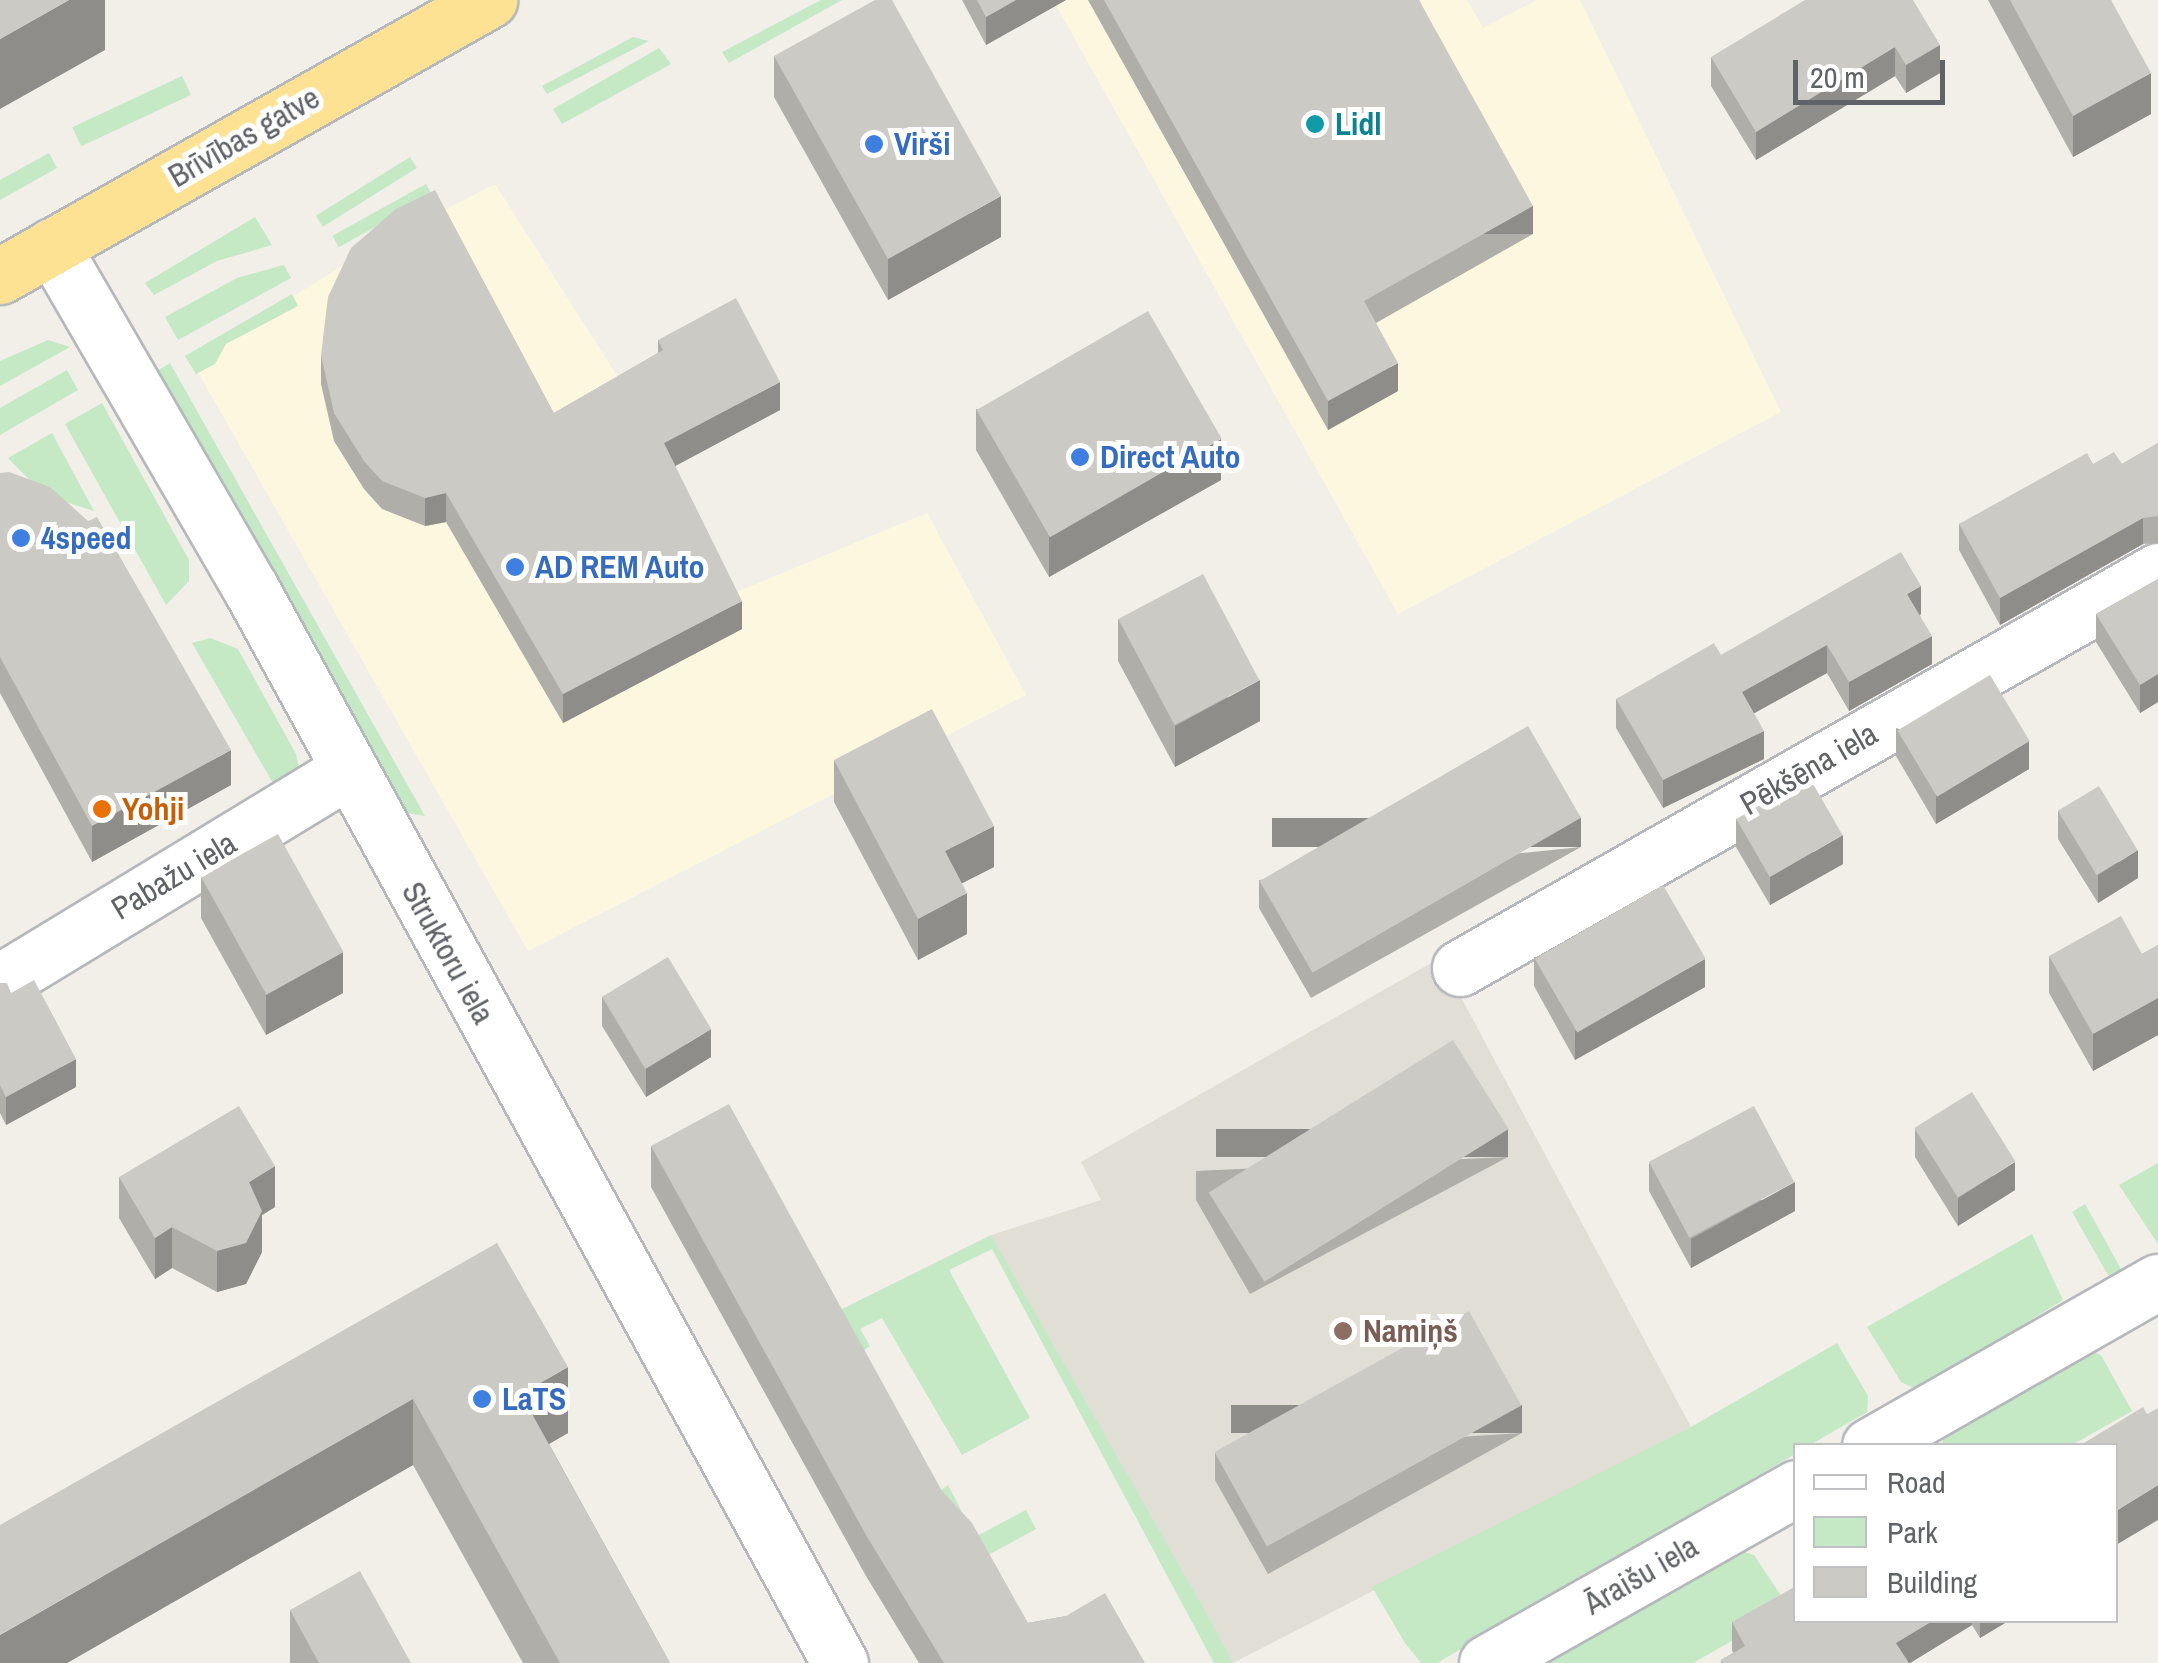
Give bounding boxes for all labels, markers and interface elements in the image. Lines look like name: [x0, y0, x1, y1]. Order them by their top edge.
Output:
scale bar: [1798, 40, 1950, 102]
text: 20 m: [1810, 57, 1865, 97]
street label: Brīvības gatve: [162, 78, 326, 196]
place label: Lidl: [1335, 105, 1382, 143]
marker: Lidl: [1304, 113, 1326, 135]
place label: Virši: [894, 125, 950, 163]
marker: Virši: [863, 133, 885, 155]
place label: Direct Auto: [1100, 438, 1241, 476]
marker: Direct Auto: [1069, 446, 1091, 468]
place label: 4speed: [41, 519, 131, 557]
marker: 4speed: [10, 527, 32, 549]
place label: AD REM Auto: [535, 548, 706, 586]
marker: AD REM Auto: [504, 556, 526, 578]
street label: Pēkšēna iela: [1734, 714, 1884, 824]
place label: Yohji: [122, 790, 184, 828]
marker: Yohji: [91, 798, 113, 820]
street label: Pabažu iela: [105, 824, 243, 928]
street label: Struktoru iela: [393, 875, 503, 1031]
place label: Namiņš: [1363, 1312, 1458, 1350]
marker: Namiņš: [1332, 1320, 1354, 1342]
place label: LaTS: [502, 1380, 566, 1418]
marker: LaTS: [471, 1388, 493, 1410]
legend: [1793, 1443, 2118, 1623]
text: Road: [1887, 1462, 1946, 1502]
text: Park: [1887, 1512, 1938, 1552]
street label: Āraišu iela: [1577, 1527, 1705, 1623]
text: Building: [1887, 1562, 1977, 1602]

